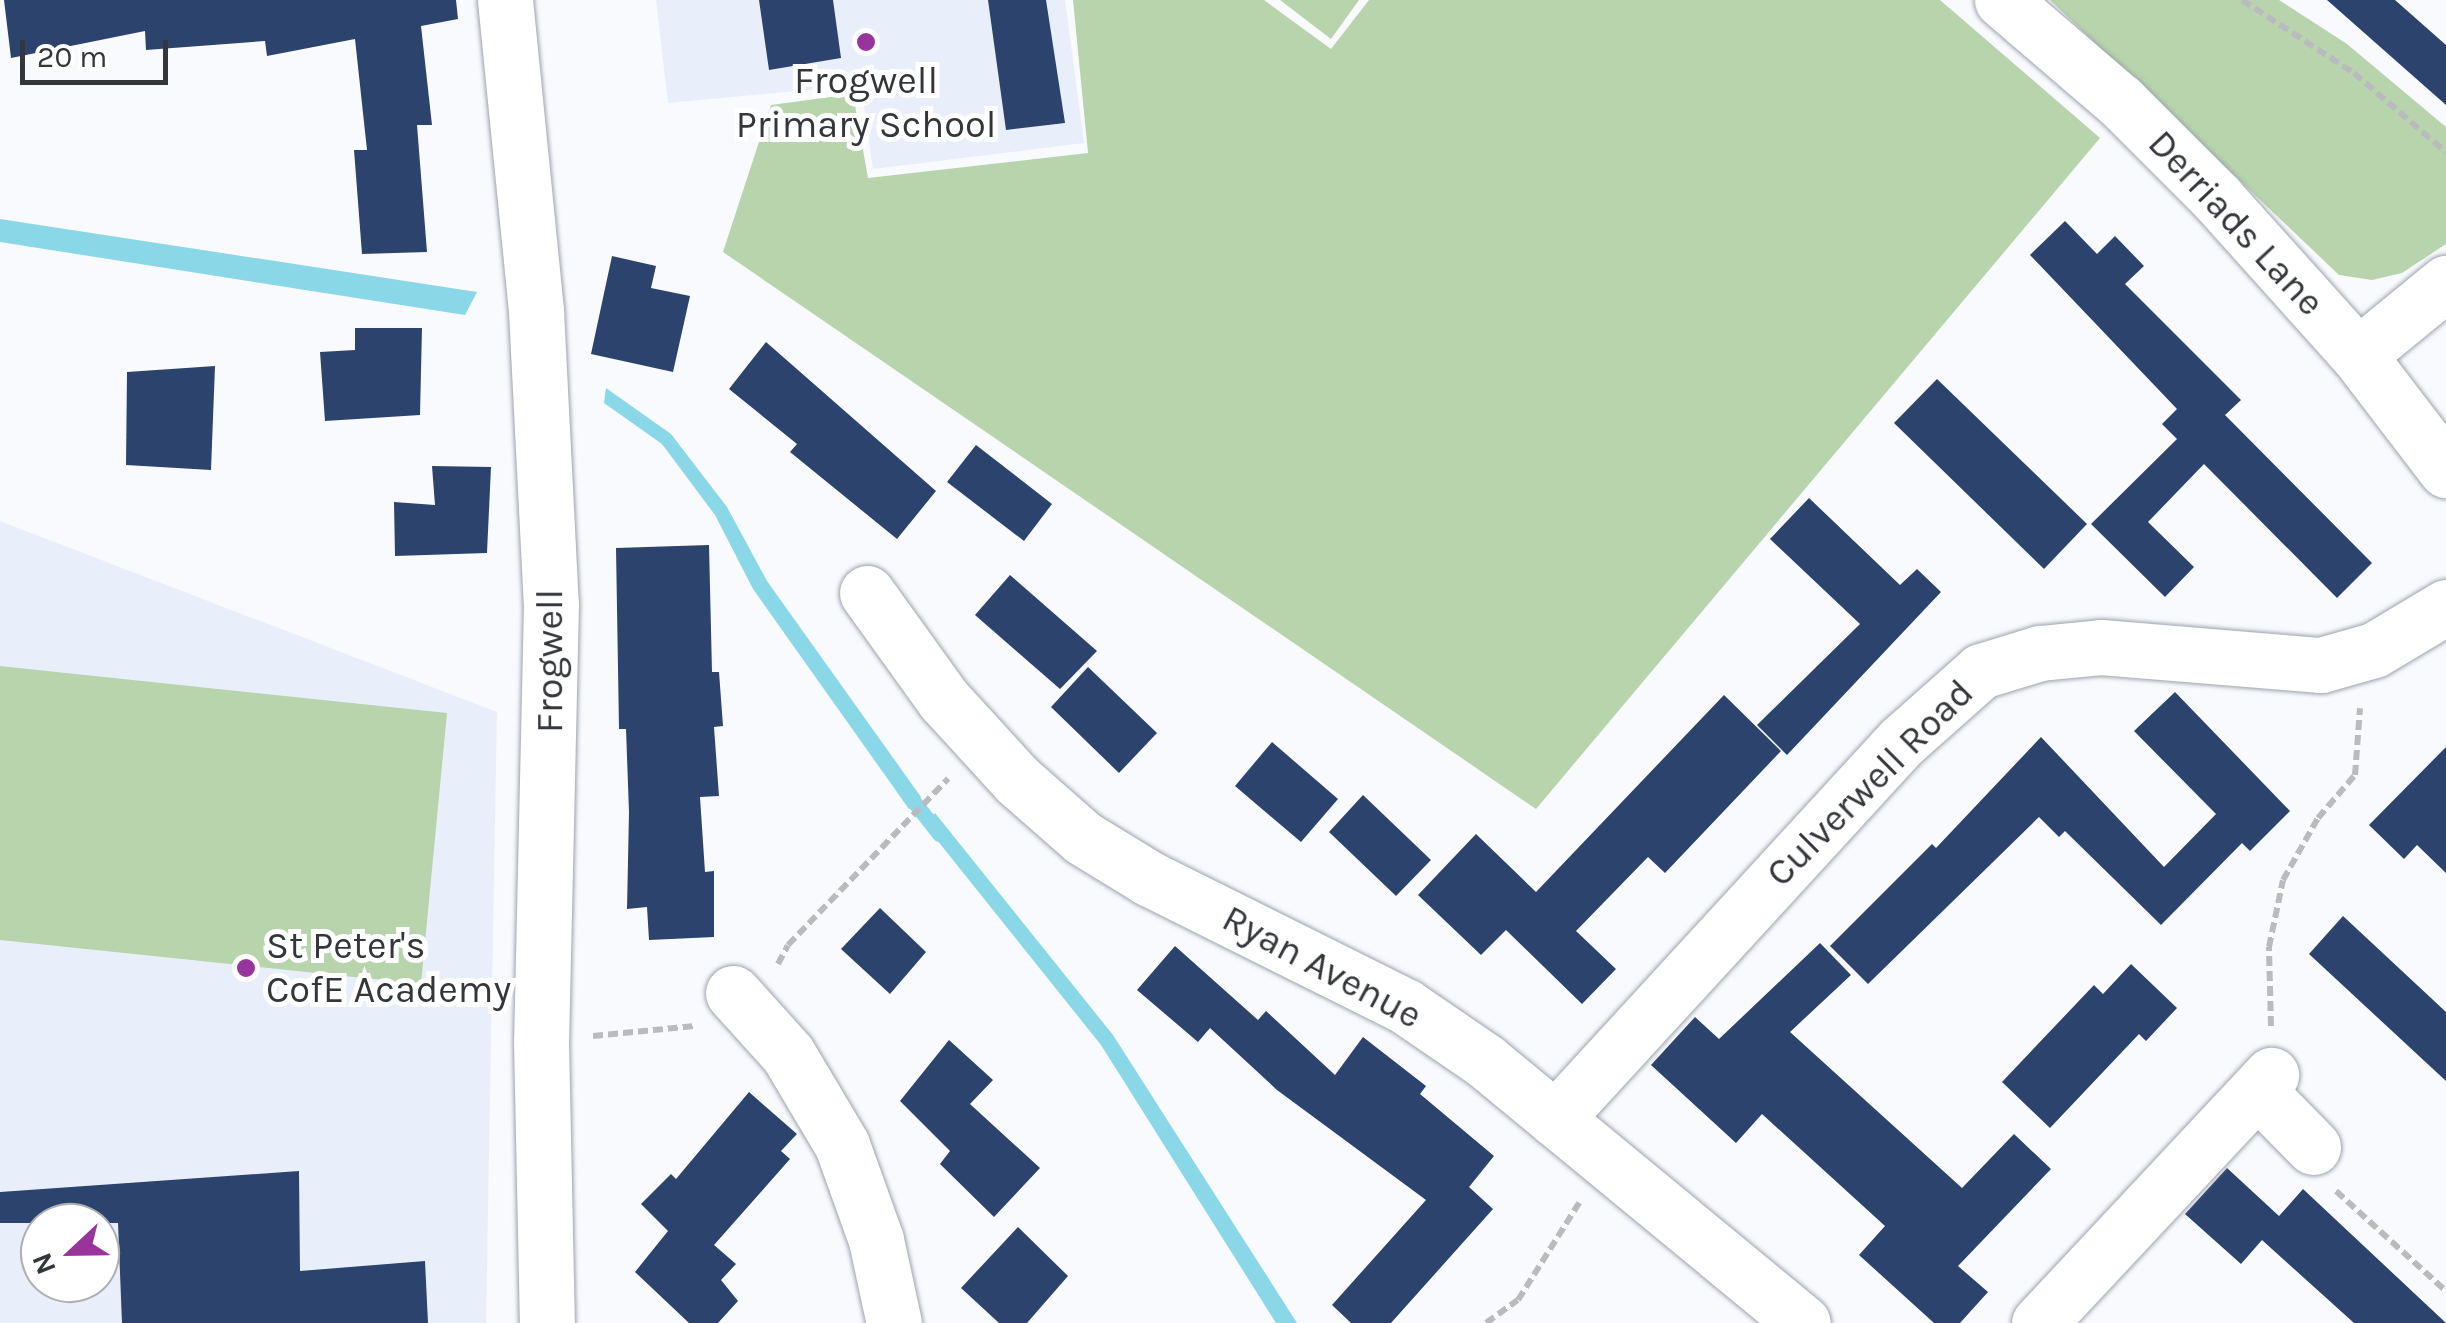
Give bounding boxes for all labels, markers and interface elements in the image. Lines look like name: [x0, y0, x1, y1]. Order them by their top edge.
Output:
scale bar: [25, 20, 172, 82]
marker: Frogwell Primary School: [855, 31, 877, 53]
text: 20 m: [37, 39, 107, 75]
place label: Frogwell Primary School: [736, 58, 996, 147]
street label: Derriads Lane: [2139, 121, 2333, 325]
street label: Frogwell: [527, 589, 573, 733]
street label: Culverwell Road: [1757, 670, 1983, 896]
street label: Ryan Avenue: [1215, 895, 1429, 1039]
place label: St Peter's CofE Academy: [266, 923, 511, 1012]
marker: St Peter's CofE Academy: [235, 957, 257, 979]
north arrow: [20, 1203, 120, 1303]
text: N: [25, 1248, 63, 1279]

